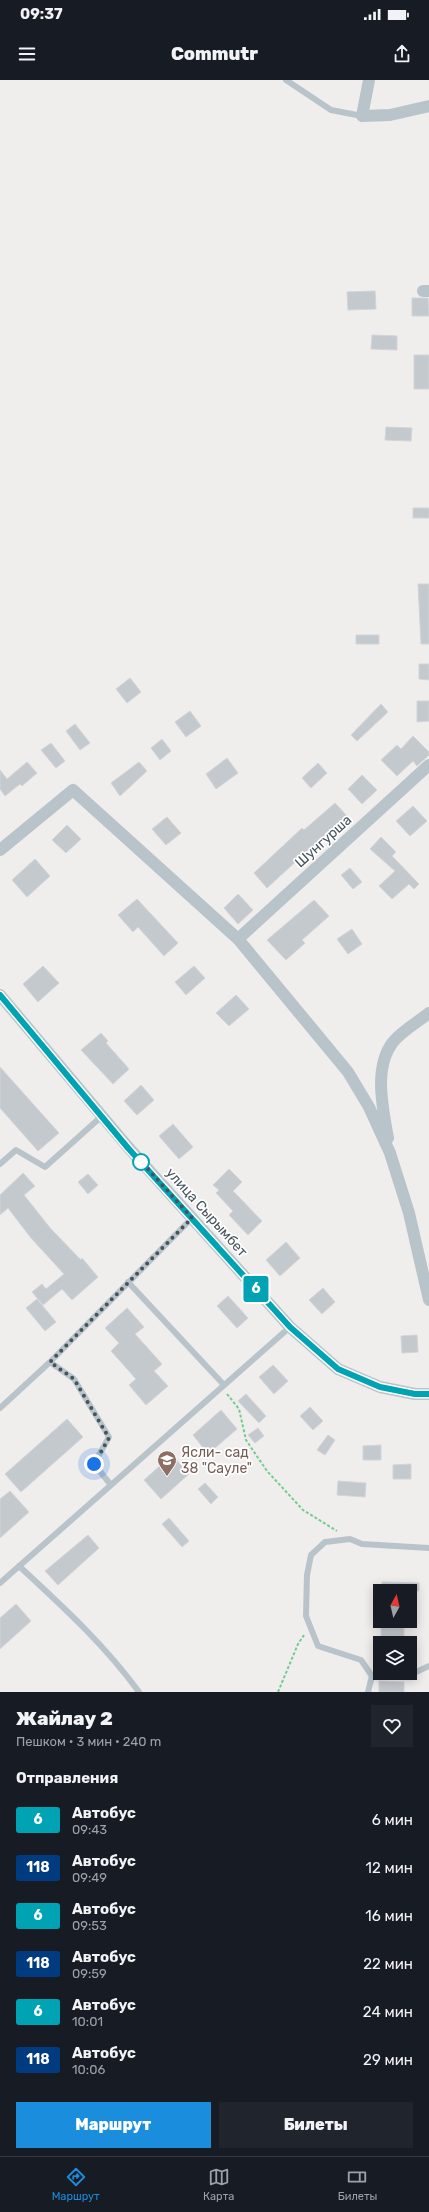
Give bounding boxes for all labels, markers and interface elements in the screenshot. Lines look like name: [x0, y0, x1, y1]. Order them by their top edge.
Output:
text: 09:37: [20, 5, 63, 23]
icon: menu: [16, 43, 38, 65]
text: Commutr: [171, 43, 258, 65]
icon: share: [391, 43, 413, 65]
street label: Шунгурша: [291, 811, 355, 871]
unlabelled marker: [132, 1153, 150, 1171]
street label: улица Сырымбет: [162, 1164, 251, 1260]
line badge: 6: [243, 1276, 269, 1302]
text: 6: [251, 1280, 261, 1297]
place label: Ясли- сад 38 "Сауле": [181, 1444, 252, 1477]
school or university icon: Ясли- сад 38 "Сауле": [156, 1449, 178, 1477]
your location: [84, 1454, 104, 1474]
north arrow: [373, 1584, 417, 1628]
map controls: [373, 1584, 417, 1680]
button: layers: [373, 1636, 417, 1680]
button: heart: [371, 1705, 413, 1747]
text: Жайлау 2: [16, 1707, 113, 1730]
text: Пешком · 3 мин · 240 m: [16, 1734, 161, 1749]
text: Отправления: [16, 1769, 118, 1787]
text: Автобус: [72, 1804, 136, 1822]
text: 6: [33, 1811, 43, 1828]
text: 6 мин: [372, 1811, 413, 1829]
text: 09:43: [72, 1822, 107, 1837]
text: Автобус: [72, 1852, 136, 1870]
text: 118: [26, 1859, 50, 1876]
text: 12 мин: [366, 1859, 413, 1877]
text: 09:49: [72, 1870, 107, 1885]
text: Автобус: [72, 1900, 136, 1918]
text: 6: [33, 1907, 43, 1924]
text: 16 мин: [365, 1907, 413, 1925]
text: 09:53: [72, 1918, 107, 1933]
text: Автобус: [72, 1948, 136, 1966]
text: 118: [26, 1955, 50, 1972]
text: 22 мин: [363, 1955, 413, 1973]
text: 09:59: [72, 1966, 107, 1981]
text: Автобус: [72, 1996, 136, 2014]
text: 6: [33, 2003, 43, 2020]
text: 24 мин: [363, 2003, 413, 2021]
text: 10:01: [72, 2014, 103, 2029]
text: Автобус: [72, 2044, 136, 2062]
text: 118: [26, 2051, 50, 2068]
text: 29 мин: [363, 2051, 413, 2069]
text: 10:06: [72, 2062, 105, 2077]
button: Маршрут: [16, 2102, 211, 2148]
button: Билеты: [219, 2102, 413, 2148]
tab: Маршрут: [52, 2166, 100, 2203]
tab: Карта: [203, 2166, 234, 2203]
tab: Билеты: [338, 2166, 377, 2203]

